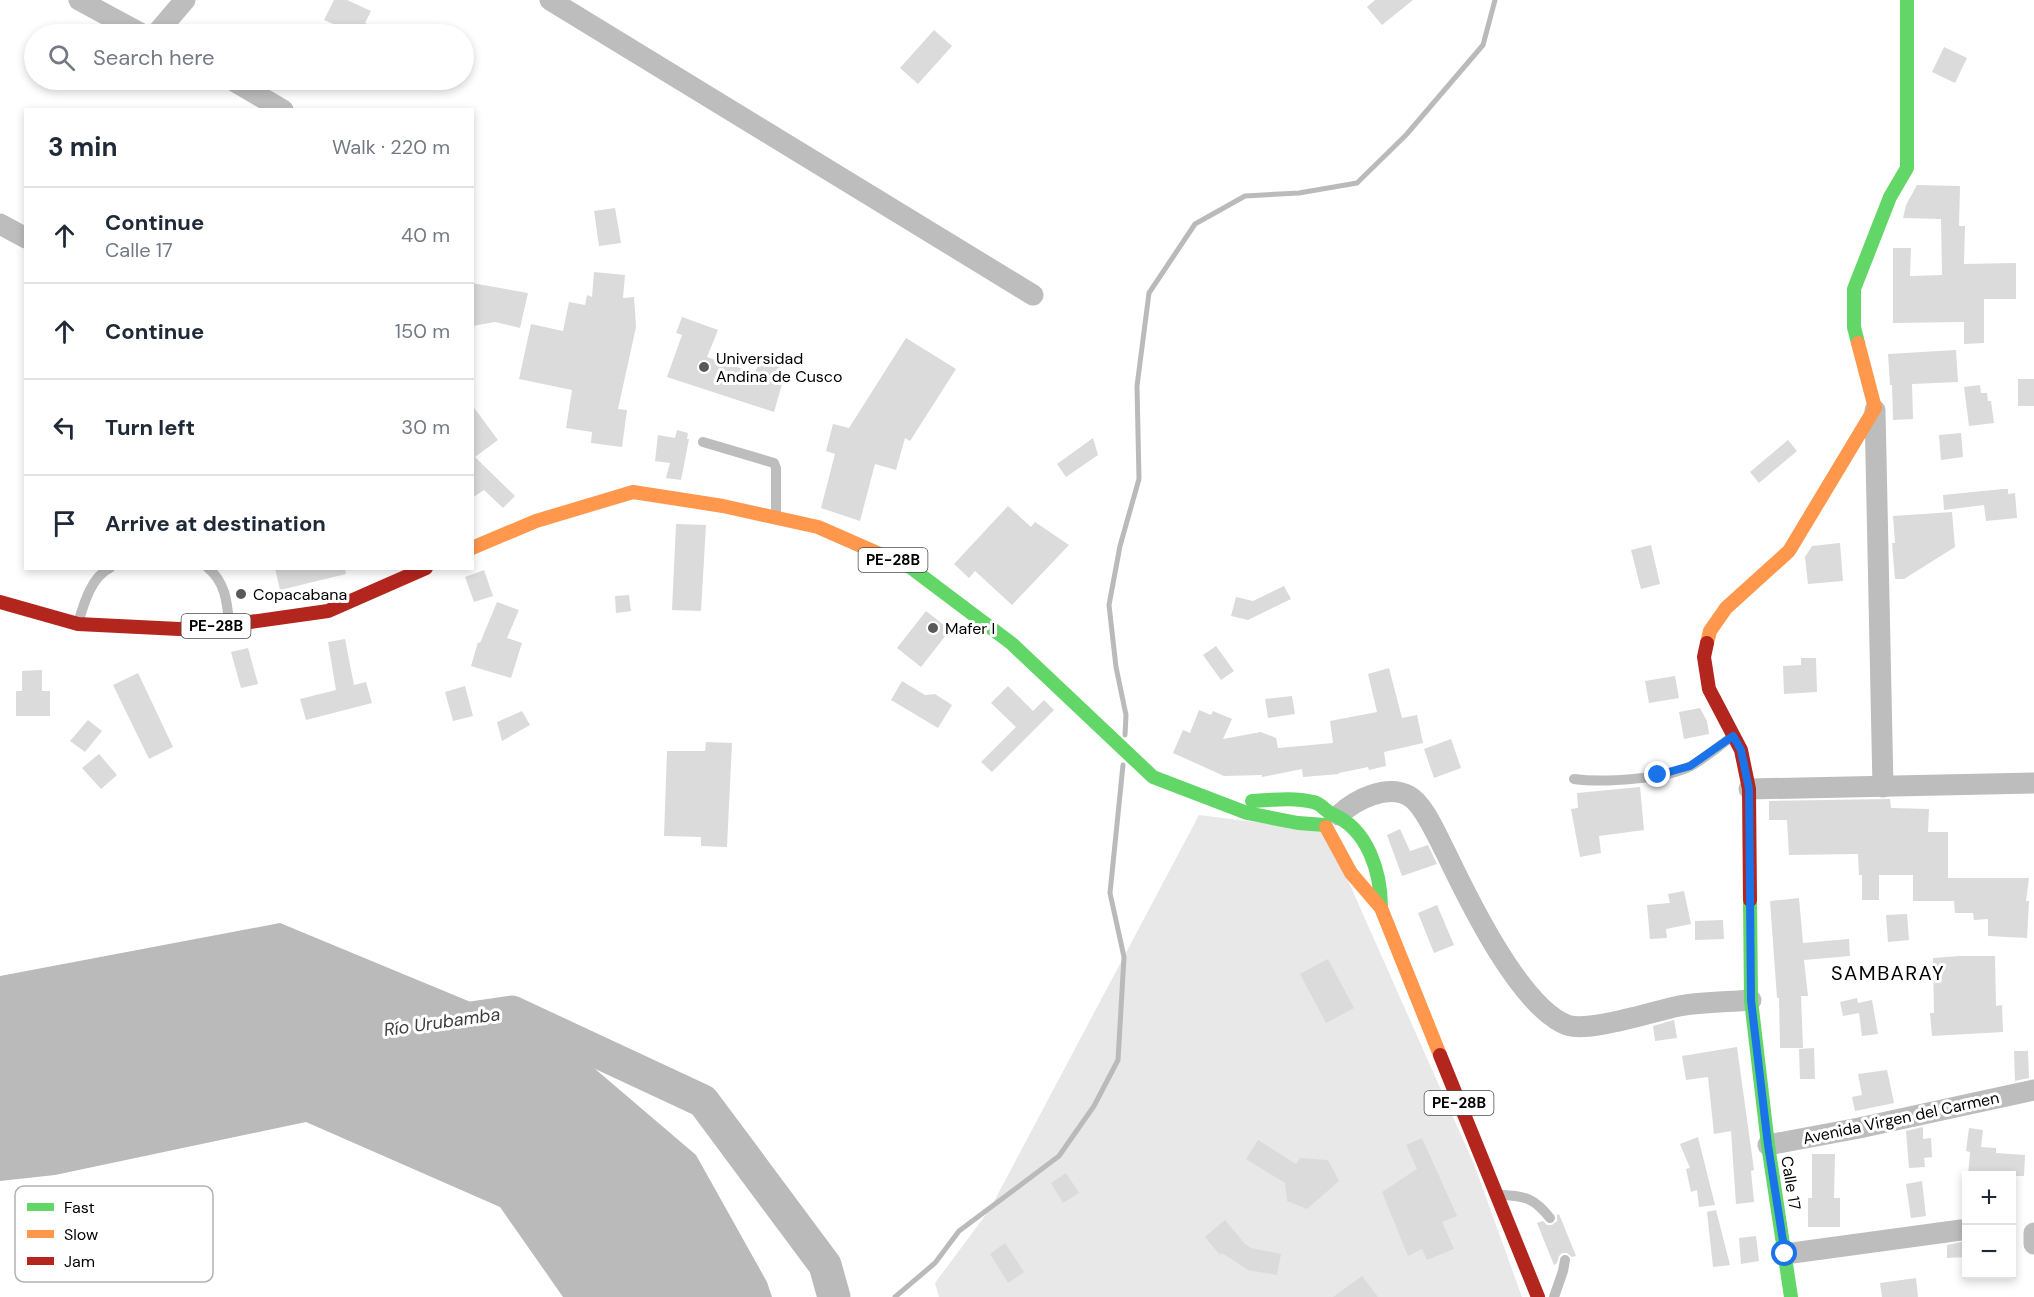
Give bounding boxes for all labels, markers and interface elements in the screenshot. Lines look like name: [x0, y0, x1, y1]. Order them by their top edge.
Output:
search box: [24, 24, 474, 90]
icon: search: [45, 41, 78, 74]
text: Search here: [93, 43, 214, 72]
text: 3 min: [48, 130, 117, 164]
text: Walk · 220 m: [332, 134, 450, 160]
text: Continue: [105, 208, 204, 237]
icon: ahead: [48, 219, 81, 252]
text: 40 m: [401, 222, 450, 248]
text: Calle 17: [105, 237, 173, 263]
icon: ahead: [48, 315, 81, 348]
text: Continue: [105, 317, 204, 346]
text: 150 m: [395, 318, 450, 344]
place label: Universidad Andina de Cusco: [716, 348, 843, 387]
marker: Universidad Andina de Cusco: [697, 360, 711, 374]
icon: left: [48, 411, 81, 444]
text: Turn left: [105, 413, 195, 442]
text: 30 m: [401, 414, 450, 440]
icon: arrive: [48, 507, 81, 540]
text: Arrive at destination: [105, 509, 326, 538]
road number: PE-28B: [858, 548, 928, 572]
place label: Copacabana: [253, 584, 347, 605]
marker: Copacabana: [234, 587, 248, 601]
road number: PE-28B: [182, 614, 250, 638]
place label: Mafer I: [945, 618, 995, 639]
marker: Mafer I: [926, 621, 940, 635]
route end: [1644, 761, 1670, 787]
district label: SAMBARAY: [1831, 960, 1945, 986]
water label: Río Urubamba: [382, 1002, 502, 1042]
street label: Avenida Virgen del Carmen: [1801, 1087, 2001, 1149]
road number: PE-28B: [1424, 1091, 1494, 1115]
street label: Calle 17: [1776, 1155, 1806, 1211]
map controls: [1962, 1171, 2016, 1279]
button: +: [1962, 1171, 2016, 1225]
legend: [15, 1186, 213, 1282]
text: Fast: [64, 1197, 95, 1218]
text: Slow: [64, 1224, 98, 1245]
button: −: [1962, 1225, 2016, 1279]
route start: [1771, 1240, 1797, 1266]
text: Jam: [64, 1251, 95, 1272]

